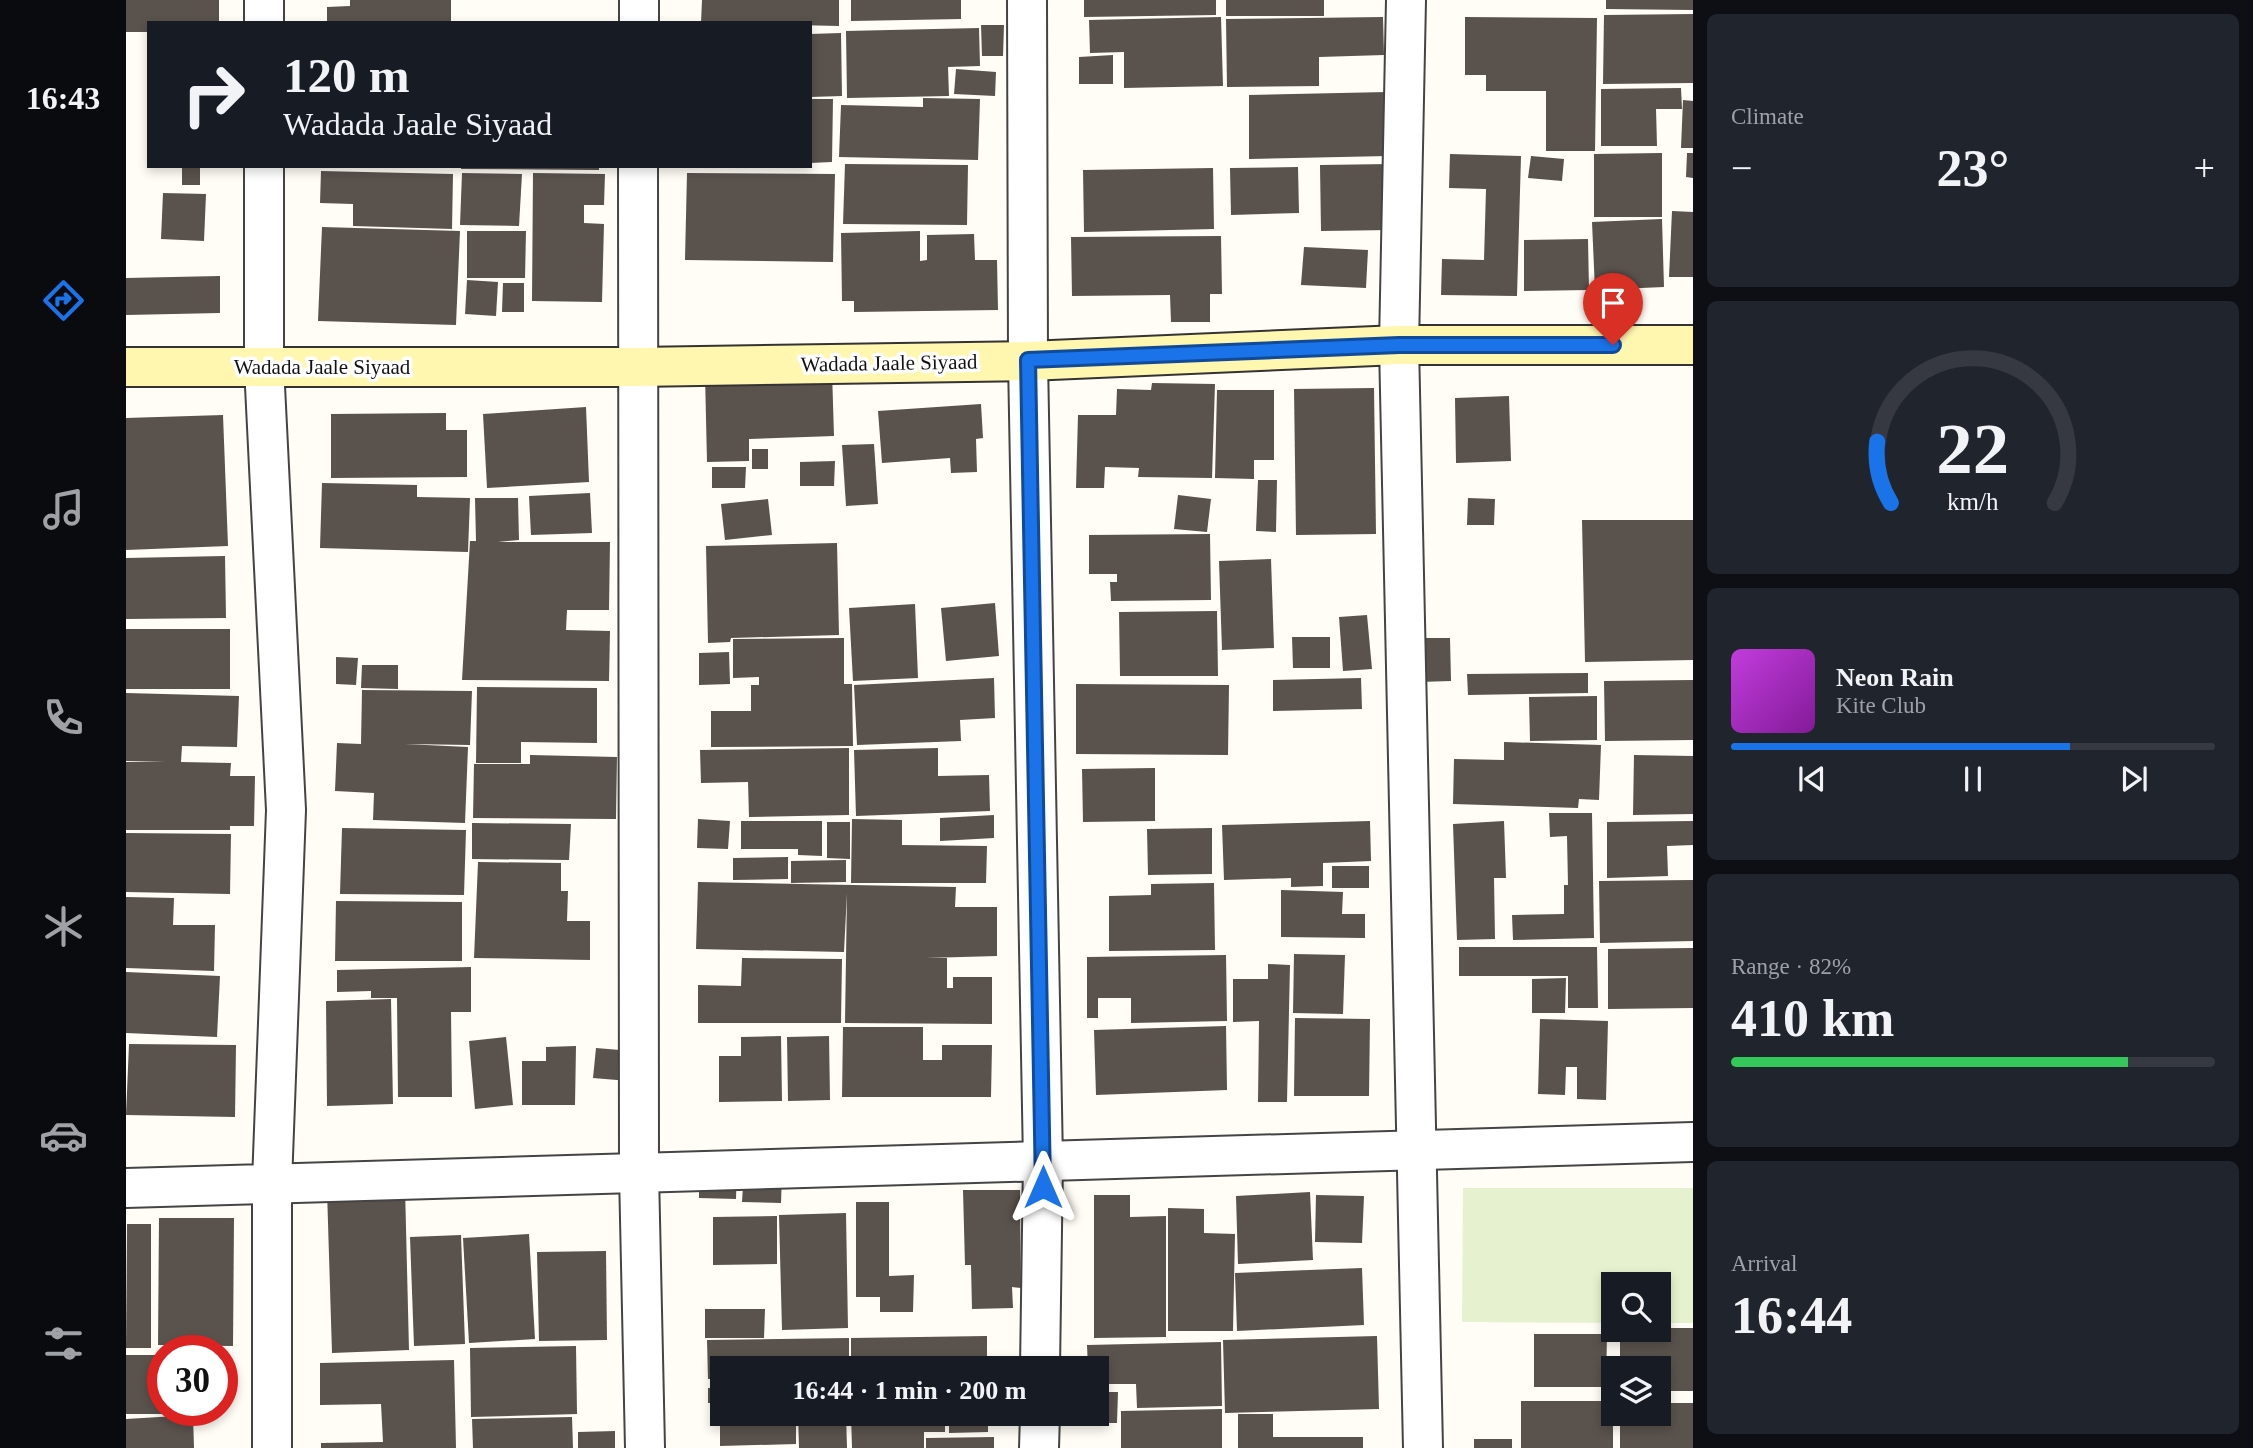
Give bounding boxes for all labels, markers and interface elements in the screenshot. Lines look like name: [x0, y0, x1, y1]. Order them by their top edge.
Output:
text: 120 m: [283, 48, 410, 103]
icon: right: [168, 49, 259, 140]
text: 16:43: [26, 80, 100, 116]
text: Climate: [1731, 104, 1804, 129]
text: Wadada Jaale Siyaad: [283, 106, 552, 142]
text: 23°: [1937, 140, 2009, 197]
text: −: [1731, 147, 1752, 189]
text: +: [2194, 147, 2215, 189]
pin: [1583, 273, 1643, 345]
icon: directions: [39, 276, 88, 325]
icon: arrive: [1594, 284, 1632, 322]
street label: Wadada Jaale Siyaad: [800, 349, 978, 377]
street label: Wadada Jaale Siyaad: [234, 355, 411, 379]
text: 22: [1937, 409, 2009, 490]
icon: music: [39, 485, 88, 534]
text: km/h: [1947, 488, 1999, 515]
text: Neon Rain: [1836, 663, 1954, 692]
icon: phone: [39, 693, 88, 742]
text: Kite Club: [1836, 693, 1926, 718]
icon: previous: [1793, 760, 1831, 798]
icon: pause: [1954, 760, 1992, 798]
icon: next: [2115, 760, 2153, 798]
icon: climate: [39, 902, 88, 951]
text: Range · 82%: [1731, 954, 1851, 979]
text: 410 km: [1731, 990, 1894, 1047]
icon: car: [39, 1111, 88, 1160]
position arrow: [1006, 1150, 1080, 1224]
text: Arrival: [1731, 1251, 1797, 1276]
map controls: [1601, 1272, 1671, 1426]
button: search: [1601, 1272, 1671, 1342]
text: 16:44: [1731, 1287, 1852, 1344]
icon: filters: [39, 1319, 88, 1368]
speed limit sign: 30: [147, 1335, 238, 1426]
button: layers: [1601, 1356, 1671, 1426]
text: 16:44 · 1 min · 200 m: [793, 1376, 1027, 1405]

